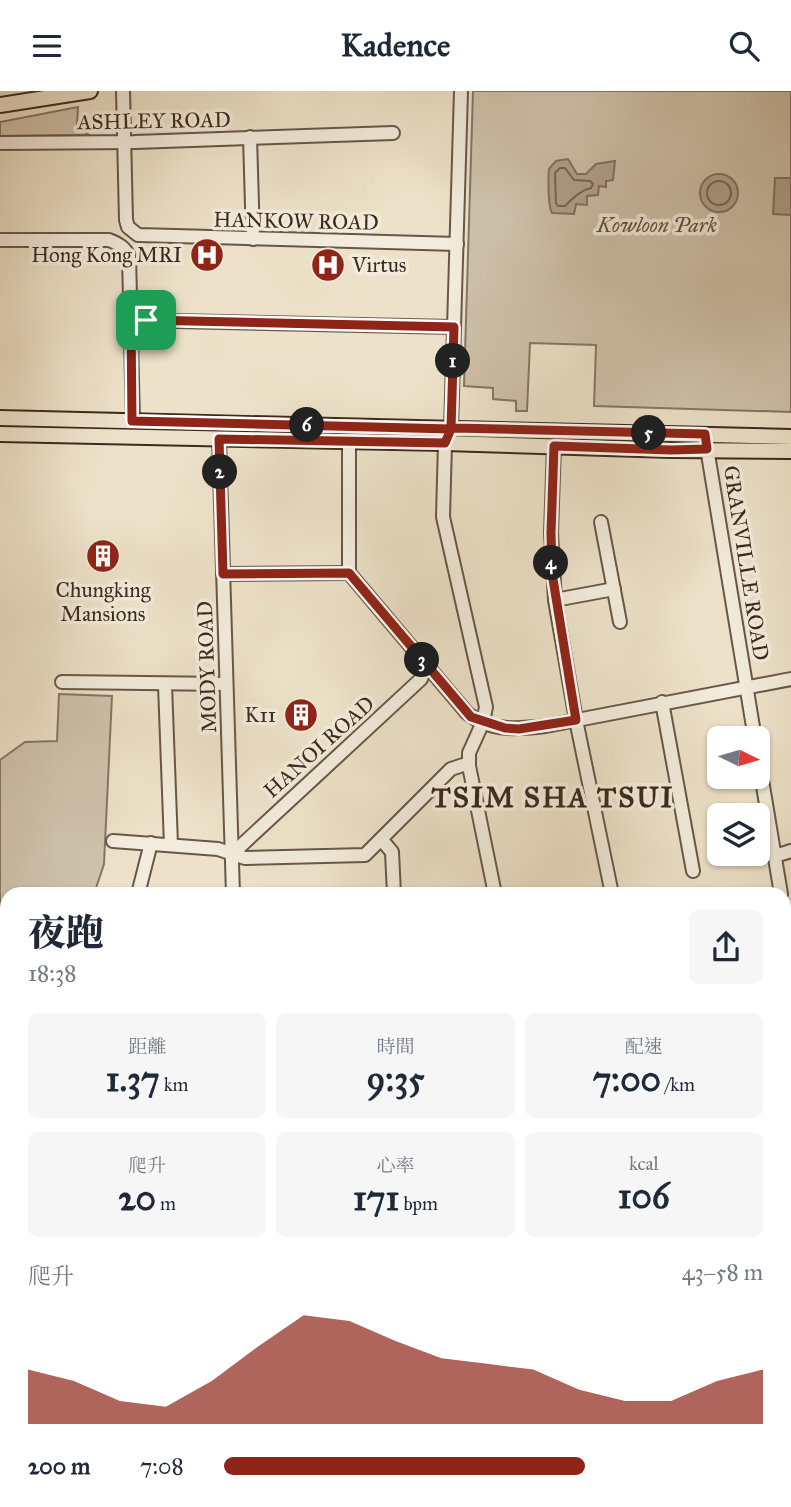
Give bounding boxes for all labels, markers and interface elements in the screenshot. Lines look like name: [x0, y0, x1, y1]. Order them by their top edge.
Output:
text: Kadence: [341, 26, 450, 65]
icon: menu: [28, 27, 66, 65]
icon: search: [725, 27, 763, 65]
street label: ASHLEY ROAD: [76, 107, 231, 135]
street label: HANKOW ROAD: [213, 207, 379, 235]
park label: Kowloon Park: [596, 212, 718, 238]
hospital icon: Hong Kong MRI: [188, 236, 226, 274]
place label: Hong Kong MRI: [31, 242, 182, 268]
hospital icon: Virtus: [309, 246, 347, 284]
place label: Virtus: [351, 252, 407, 278]
pin: [116, 290, 176, 350]
icon: arrive: [127, 301, 165, 339]
pin: 1: [435, 343, 470, 379]
text: 1: [449, 349, 456, 372]
pin: 6: [290, 407, 324, 443]
text: 6: [302, 413, 311, 436]
pin: 5: [632, 415, 666, 451]
text: 5: [644, 421, 653, 444]
pin: 2: [202, 455, 238, 489]
text: 2: [215, 460, 224, 483]
street label: GRANVILLE ROAD: [718, 464, 774, 662]
building icon: Chungking Mansions: [84, 537, 122, 575]
pin: 4: [534, 545, 568, 581]
text: 4: [545, 551, 556, 574]
place label: Chungking Mansions: [56, 577, 151, 627]
street label: MODY ROAD: [192, 601, 222, 733]
pin: 3: [404, 643, 440, 677]
text: 3: [418, 648, 425, 671]
street label: HANOI ROAD: [258, 690, 380, 804]
building icon: K11: [282, 696, 320, 734]
place label: K11: [245, 702, 276, 728]
north arrow: [707, 726, 770, 789]
map controls: [707, 726, 770, 866]
district label: TSIM SHA TSUI: [432, 780, 674, 815]
button: layers: [707, 803, 770, 866]
text: 夜跑: [28, 910, 104, 956]
button: share: [689, 910, 763, 984]
text: 18:38: [28, 959, 77, 987]
text: 距離: [128, 1035, 166, 1058]
text: 時間: [376, 1035, 415, 1058]
text: 配速: [625, 1035, 663, 1058]
text: 1.37: [106, 1058, 160, 1101]
text: 9:35: [367, 1058, 424, 1101]
text: 7:00: [593, 1058, 661, 1101]
text: km: [160, 1073, 189, 1096]
text: /km: [661, 1073, 695, 1096]
text: kcal: [629, 1152, 659, 1175]
text: 爬升: [128, 1154, 166, 1177]
text: 心率: [376, 1154, 415, 1177]
text: 106: [618, 1175, 670, 1218]
text: 20: [118, 1177, 156, 1220]
text: 171: [353, 1177, 399, 1220]
text: m: [156, 1192, 176, 1215]
text: bpm: [399, 1192, 438, 1215]
text: 43–58 m: [682, 1258, 763, 1286]
text: 爬升: [28, 1262, 74, 1290]
text: 200 m: [28, 1452, 90, 1480]
text: 7:08: [140, 1452, 184, 1480]

